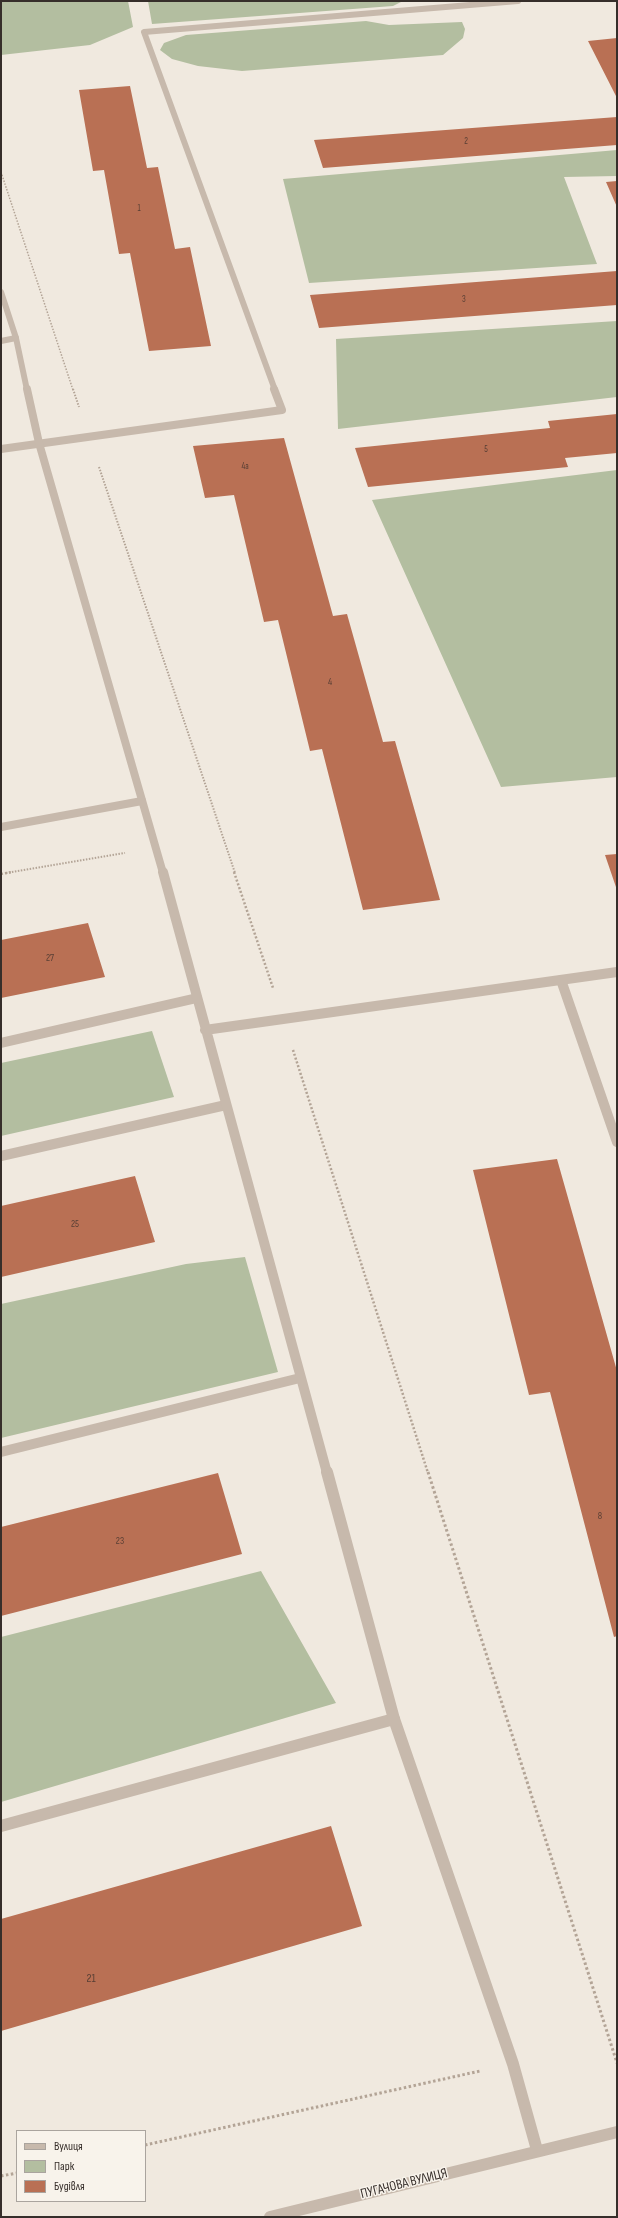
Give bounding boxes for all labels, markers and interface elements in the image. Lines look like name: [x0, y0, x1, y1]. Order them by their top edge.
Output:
house number: 2: [464, 137, 468, 147]
house number: 1: [137, 204, 141, 214]
house number: 3: [462, 295, 466, 305]
house number: 5: [484, 445, 488, 455]
house number: 4а: [241, 462, 249, 472]
house number: 4: [328, 676, 332, 688]
house number: 27: [46, 952, 54, 964]
house number: 25: [71, 1218, 79, 1230]
house number: 8: [598, 1510, 602, 1522]
house number: 23: [116, 1535, 124, 1547]
house number: 21: [86, 1972, 96, 1986]
legend: [16, 2130, 146, 2202]
text: Вулиця: [54, 2139, 83, 2154]
text: Парк: [54, 2159, 74, 2174]
street label: ПУГАЧОВА ВУЛИЦЯ: [359, 2165, 449, 2203]
text: Будівля: [54, 2179, 85, 2194]

